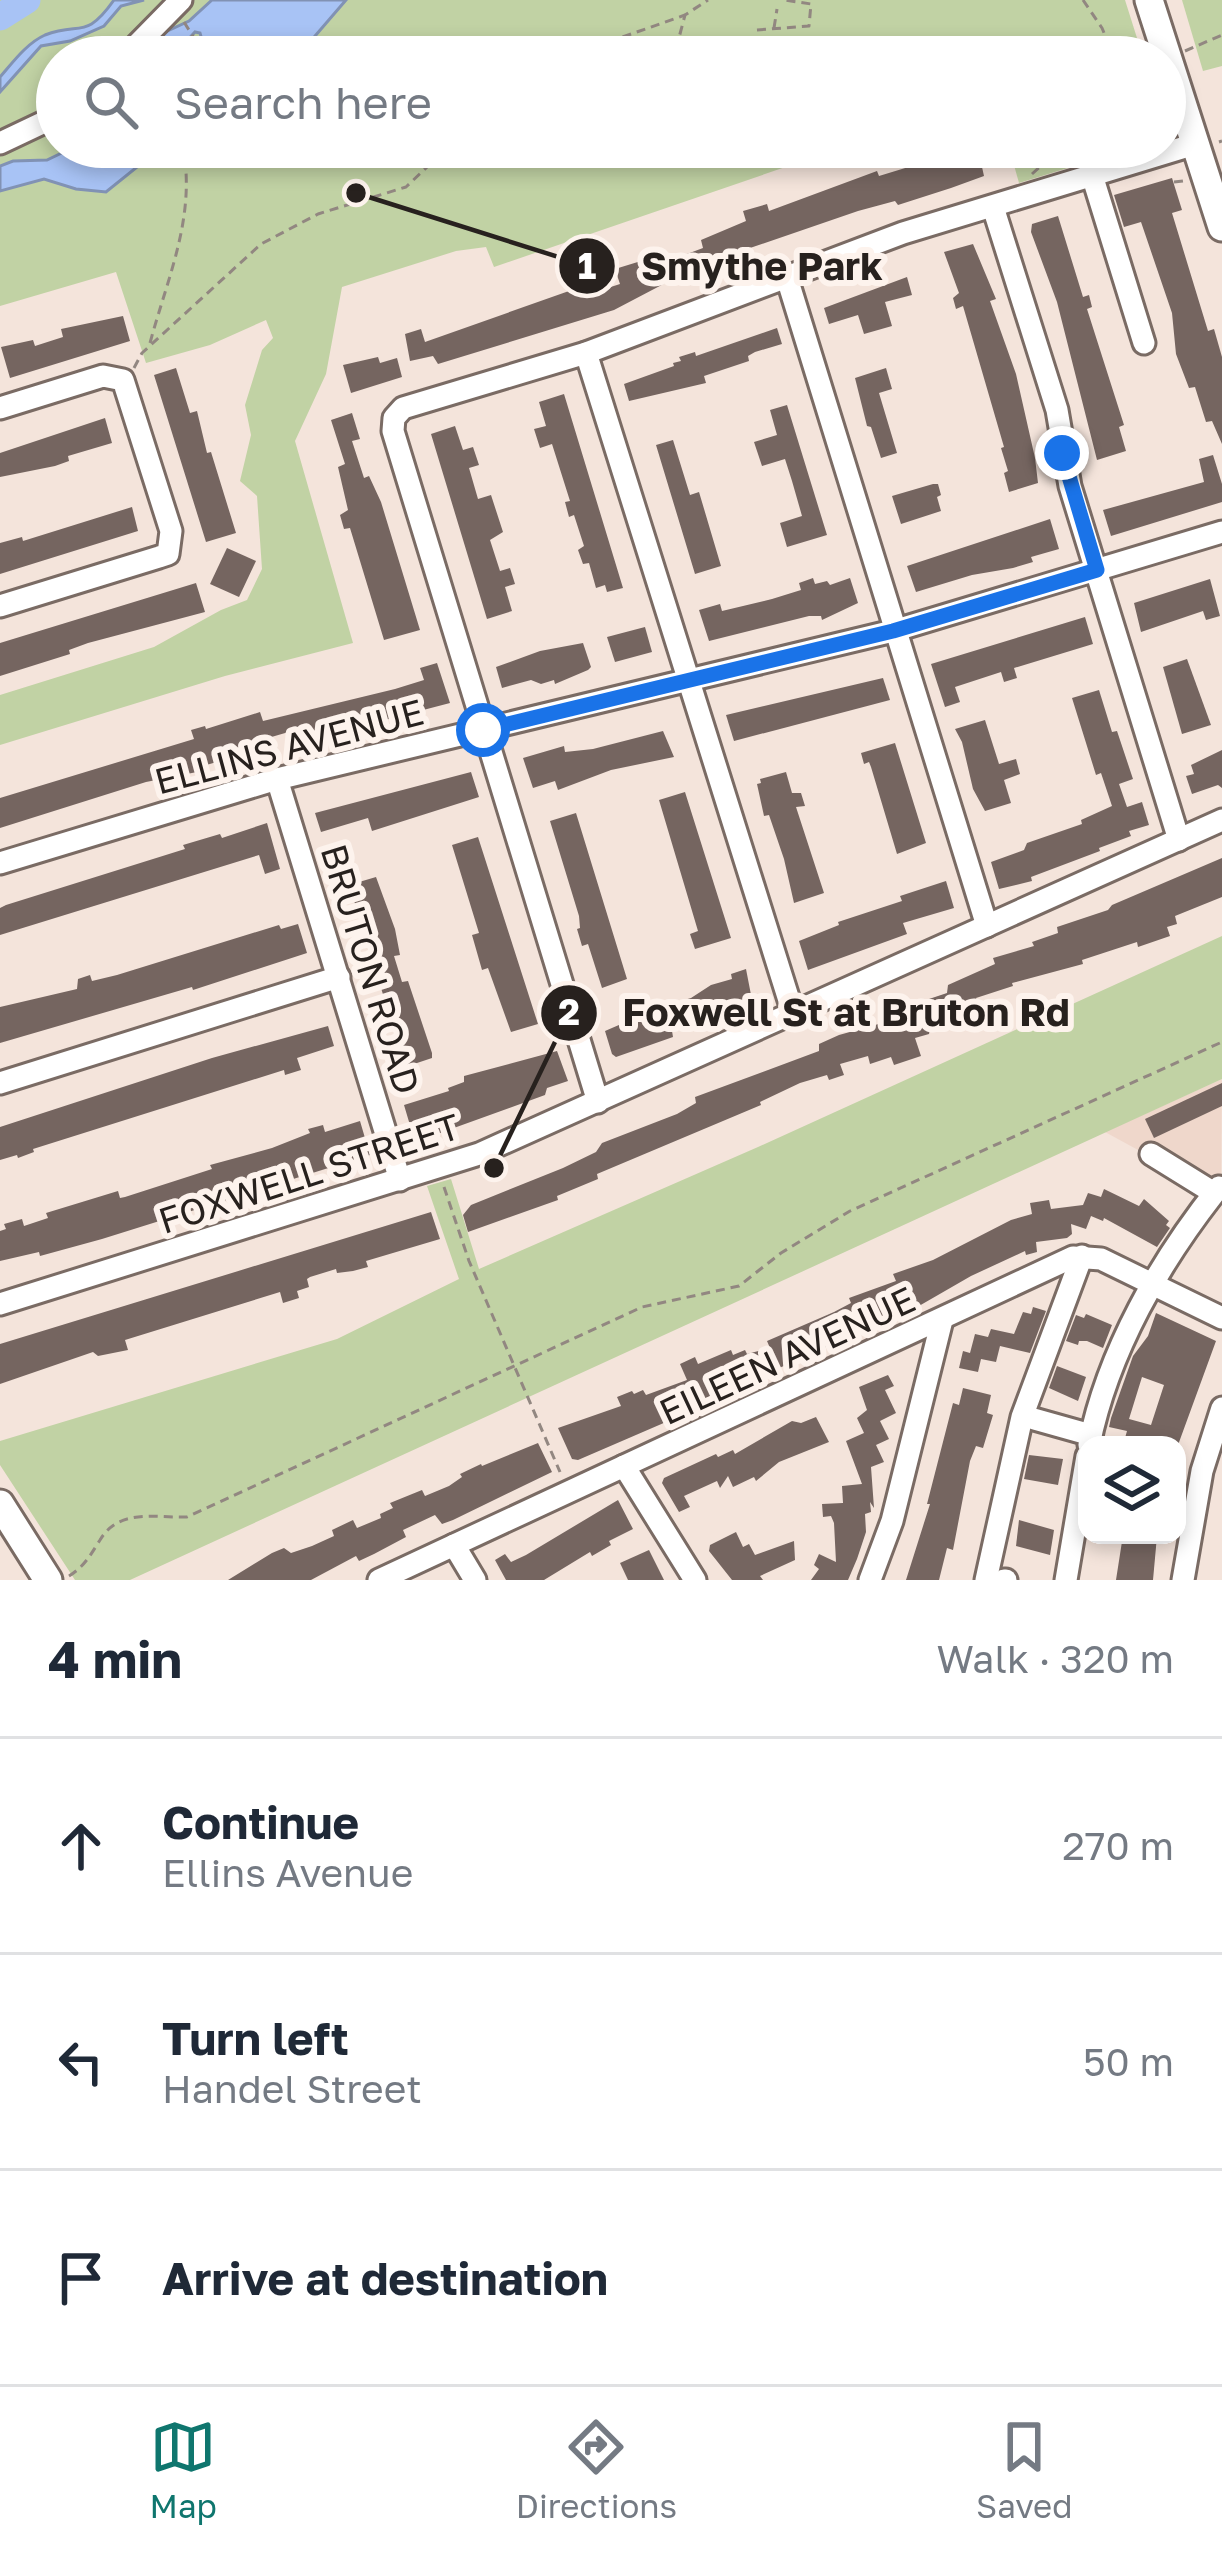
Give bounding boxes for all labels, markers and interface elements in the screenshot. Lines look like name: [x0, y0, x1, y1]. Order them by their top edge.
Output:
search box: [36, 36, 1186, 168]
icon: search: [78, 69, 144, 135]
text: Search here: [174, 75, 432, 129]
callout: Smythe Park: [557, 228, 906, 303]
text: Smythe Park: [641, 242, 883, 289]
text: 1: [578, 244, 596, 287]
route end: [1035, 426, 1089, 480]
street label: ELLINS AVENUE: [150, 689, 428, 803]
route start: [456, 703, 510, 757]
street label: BRUTON ROAD: [313, 839, 429, 1099]
callout: Foxwell St at Bruton Rd: [539, 975, 1094, 1050]
text: Foxwell St at Bruton Rd: [622, 988, 1070, 1035]
text: 2: [558, 990, 580, 1033]
street label: FOXWELL STREET: [153, 1104, 465, 1242]
street label: EILEEN AVENUE: [653, 1277, 921, 1433]
map controls: [1078, 1436, 1186, 1544]
button: layers: [1078, 1436, 1186, 1544]
text: 4 min: [48, 1628, 182, 1689]
text: Walk · 320 m: [936, 1635, 1174, 1682]
text: Continue: [162, 1795, 359, 1849]
icon: ahead: [48, 1813, 114, 1879]
text: 270 m: [1062, 1822, 1174, 1869]
text: Ellins Avenue: [162, 1849, 413, 1896]
text: Turn left: [162, 2011, 349, 2065]
icon: left: [48, 2029, 114, 2095]
text: 50 m: [1083, 2038, 1174, 2085]
text: Handel Street: [162, 2065, 422, 2112]
icon: arrive: [48, 2245, 114, 2311]
text: Arrive at destination: [162, 2251, 608, 2305]
tab: Map: [150, 2414, 217, 2525]
tab: Directions: [516, 2414, 677, 2525]
tab: Saved: [976, 2414, 1072, 2525]

